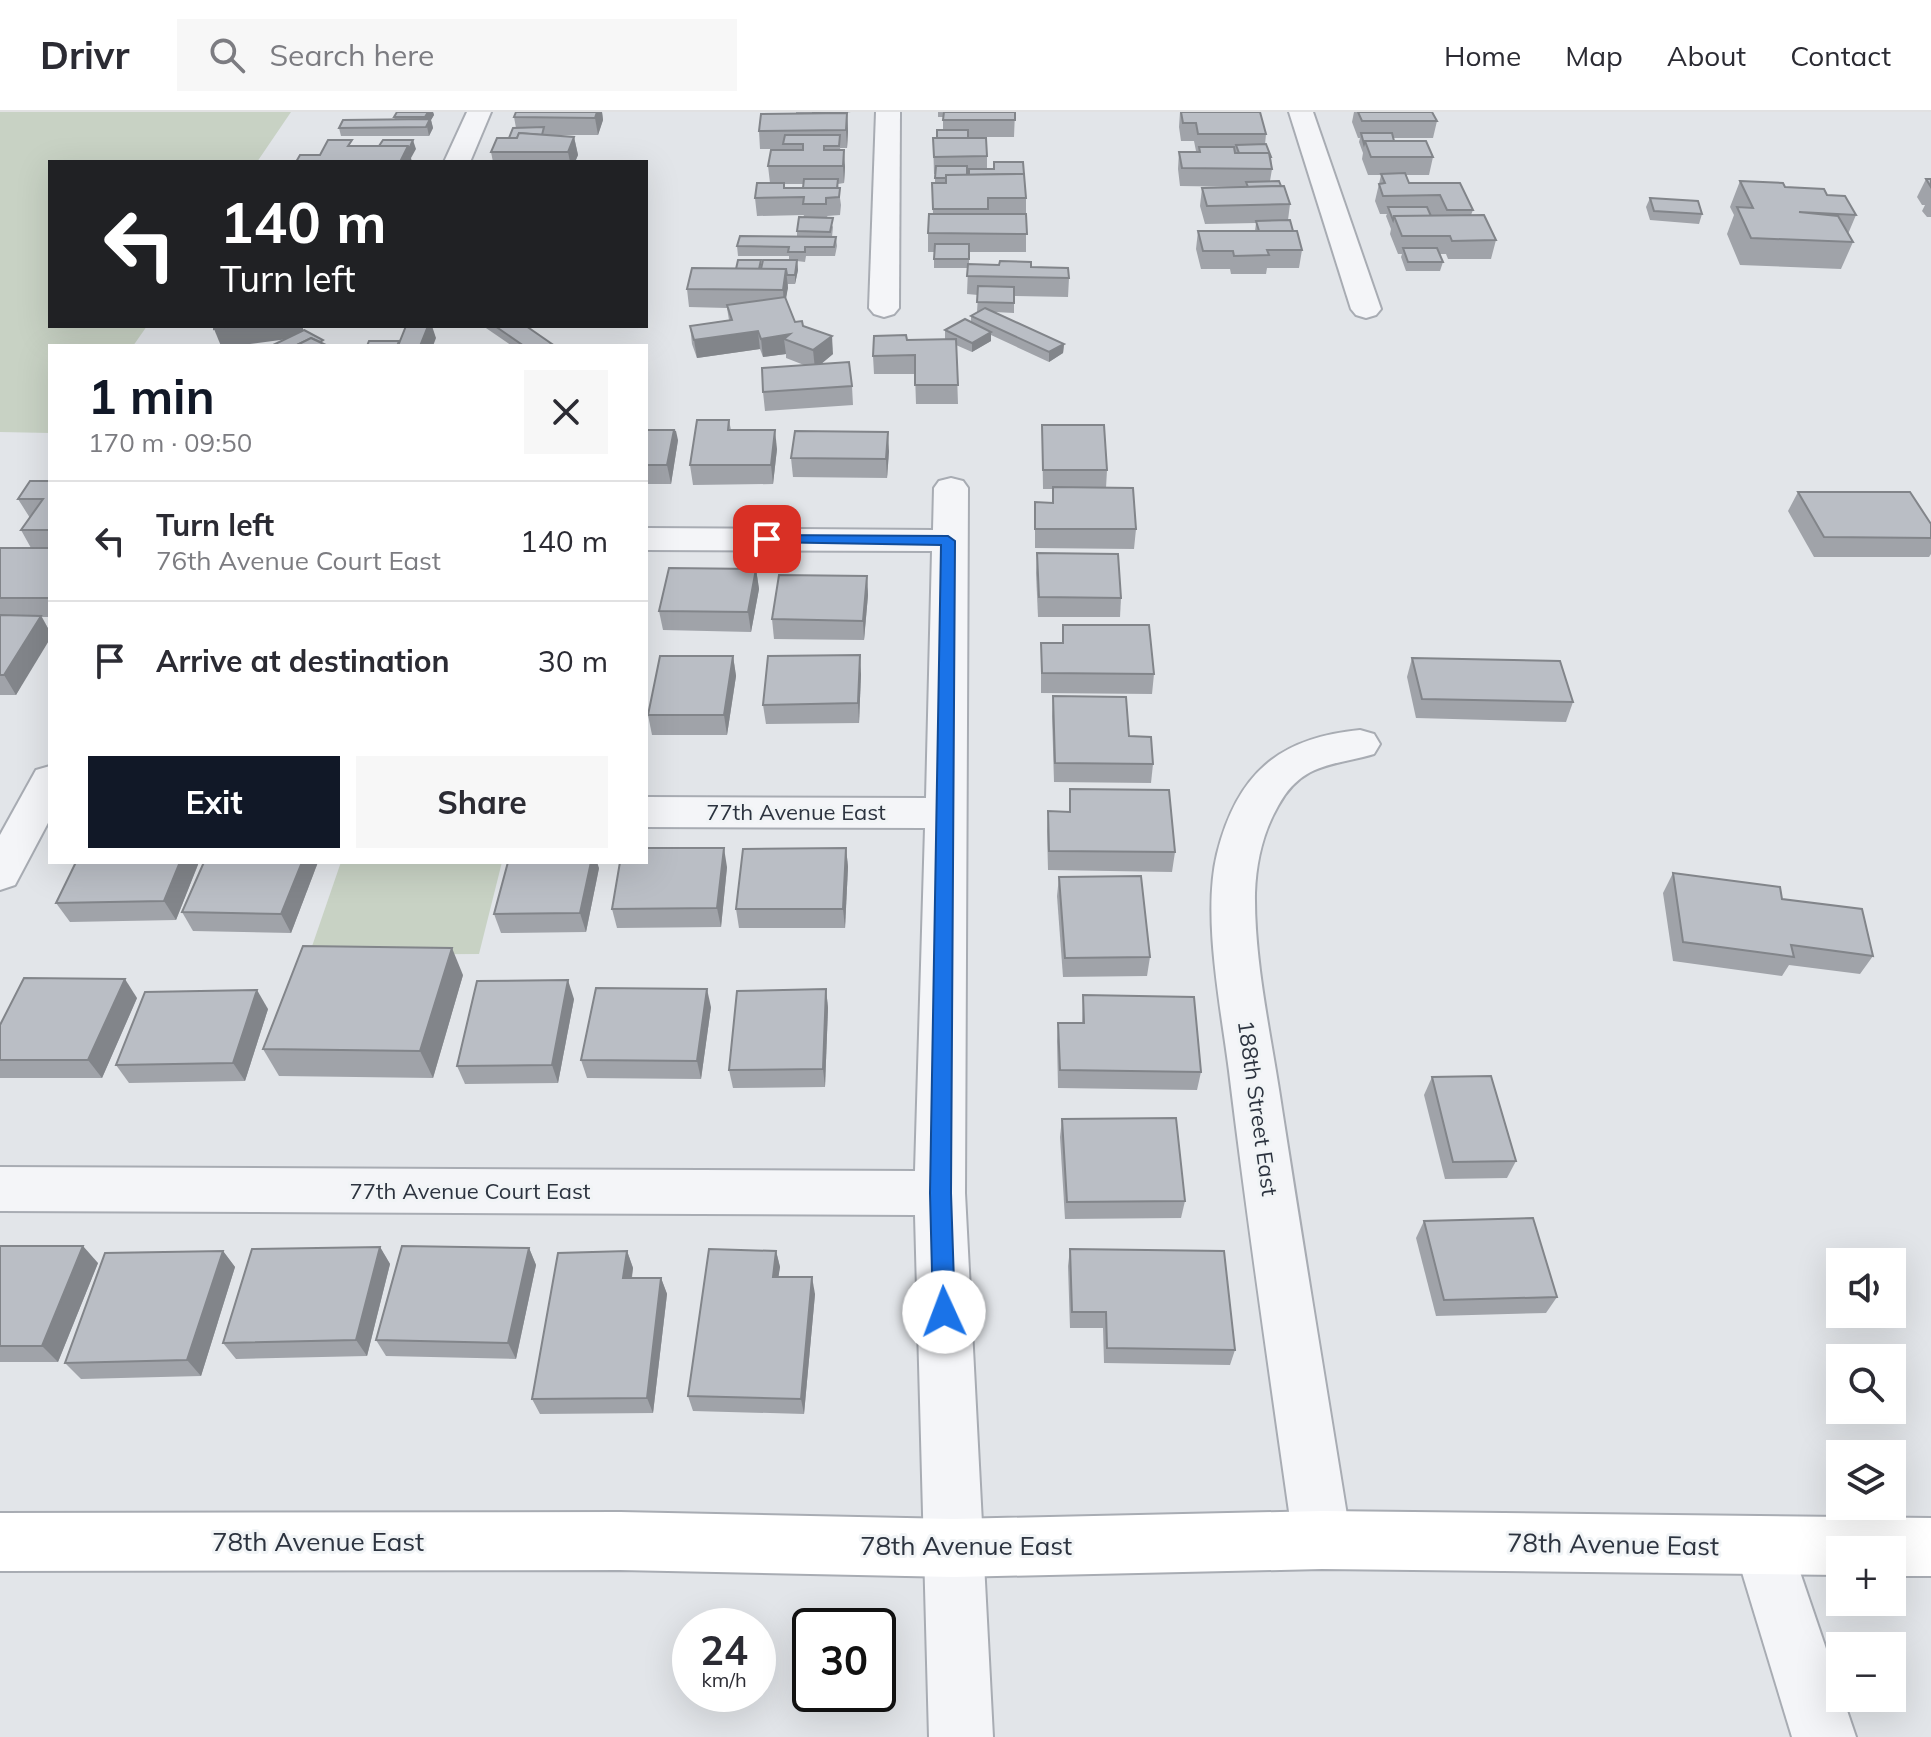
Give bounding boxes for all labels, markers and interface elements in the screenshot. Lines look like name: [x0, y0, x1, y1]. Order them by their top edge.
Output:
search box: [177, 19, 737, 91]
text: Drivr: [40, 31, 129, 79]
icon: search: [205, 33, 249, 77]
text: Search here: [269, 36, 434, 74]
text: Home: [1444, 38, 1521, 73]
text: Map: [1565, 38, 1623, 73]
text: About: [1667, 38, 1746, 73]
text: Contact: [1790, 38, 1891, 73]
text: 140 m: [220, 187, 387, 257]
icon: left: [88, 192, 192, 296]
text: Turn left: [220, 256, 356, 301]
text: 1 min: [88, 366, 215, 426]
button: close: [524, 370, 608, 454]
text: 170 m · 09:50: [88, 426, 252, 459]
pin: [733, 505, 801, 573]
text: Turn left: [156, 506, 274, 544]
icon: arrive: [745, 517, 789, 561]
icon: left: [88, 519, 132, 563]
text: 140 m: [520, 522, 608, 560]
text: 76th Avenue Court East: [156, 544, 441, 577]
icon: arrive: [88, 639, 132, 683]
text: Arrive at destination: [156, 642, 450, 680]
text: 30 m: [538, 642, 608, 680]
button: Exit: [88, 756, 340, 848]
button: Share: [356, 756, 608, 848]
street label: 77th Avenue East: [706, 798, 886, 826]
street label: 188th Street East: [1232, 1018, 1284, 1198]
street label: 77th Avenue Court East: [349, 1177, 591, 1205]
map controls: [1826, 1248, 1906, 1712]
button: sound: [1826, 1248, 1906, 1328]
position arrow: [902, 1270, 986, 1354]
button: search: [1826, 1344, 1906, 1424]
button: layers: [1826, 1440, 1906, 1520]
street label: 78th Avenue East: [212, 1525, 424, 1558]
street label: 78th Avenue East: [1507, 1526, 1719, 1562]
street label: 78th Avenue East: [860, 1529, 1072, 1562]
button: +: [1826, 1536, 1906, 1616]
speed limit sign: 30: [792, 1608, 896, 1712]
text: 24: [700, 1625, 748, 1675]
button: −: [1826, 1632, 1906, 1712]
text: km/h: [701, 1667, 747, 1692]

